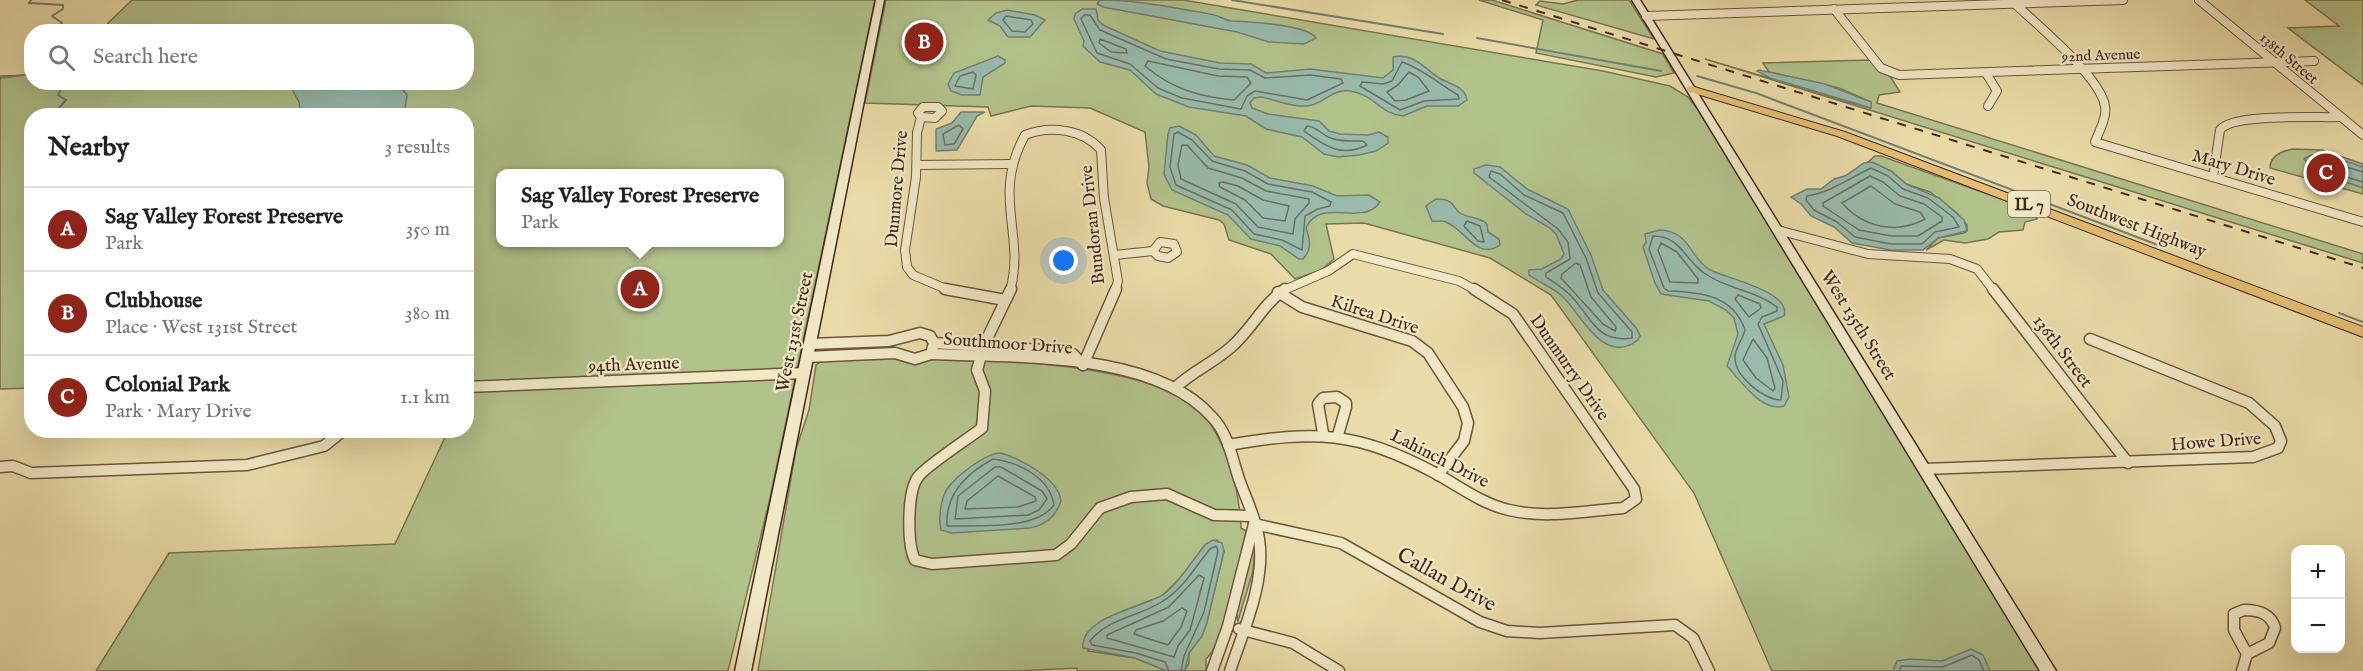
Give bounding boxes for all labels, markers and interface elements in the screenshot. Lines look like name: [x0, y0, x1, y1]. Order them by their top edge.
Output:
pin: B: [904, 20, 944, 64]
search box: [24, 24, 474, 90]
street label: 138th Street: [2255, 28, 2322, 88]
icon: search: [45, 41, 78, 74]
text: Search here: [93, 43, 198, 71]
street label: 92nd Avenue: [2060, 45, 2141, 66]
street label: Dunmore Drive: [881, 130, 914, 249]
text: Nearby: [48, 131, 129, 164]
text: 3 results: [385, 135, 450, 160]
street label: Mary Drive: [2189, 145, 2278, 192]
pin: C: [2306, 150, 2346, 195]
street label: Bundoran Drive: [1076, 164, 1111, 286]
popup: [496, 169, 784, 247]
text: Sag Valley Forest Preserve: [521, 182, 759, 210]
street label: Southwest Highway: [2063, 189, 2210, 264]
road number: IL 7: [2008, 191, 2050, 217]
text: Sag Valley Forest Preserve: [105, 203, 343, 231]
text: Park: [521, 210, 559, 235]
text: A: [61, 217, 74, 242]
text: 350 m: [406, 217, 450, 242]
text: Park: [105, 231, 143, 256]
your location: [1049, 246, 1078, 275]
pin: A: [620, 266, 660, 312]
street label: West 135th Street: [1815, 267, 1901, 385]
street label: West 131st Street: [772, 270, 819, 394]
text: Clubhouse: [105, 287, 202, 315]
street label: Kilrea Drive: [1328, 290, 1421, 340]
text: B: [61, 301, 74, 326]
text: 380 m: [405, 301, 450, 326]
street label: Dunmurry Drive: [1524, 310, 1614, 425]
street label: 136th Street: [2027, 311, 2097, 393]
text: Place · West 131st Street: [105, 315, 297, 340]
street label: Southmoor Drive: [942, 329, 1073, 360]
street label: 94th Avenue: [587, 352, 680, 379]
text: Colonial Park: [105, 371, 230, 399]
text: C: [60, 385, 75, 410]
text: 1.1 km: [400, 385, 450, 410]
text: Park · Mary Drive: [105, 399, 252, 424]
street label: Lahinch Drive: [1386, 425, 1493, 494]
street label: Howe Drive: [2170, 428, 2262, 457]
street label: Callan Drive: [1392, 542, 1501, 619]
map controls: [2291, 545, 2345, 653]
button: +: [2291, 545, 2345, 599]
button: −: [2291, 599, 2345, 653]

